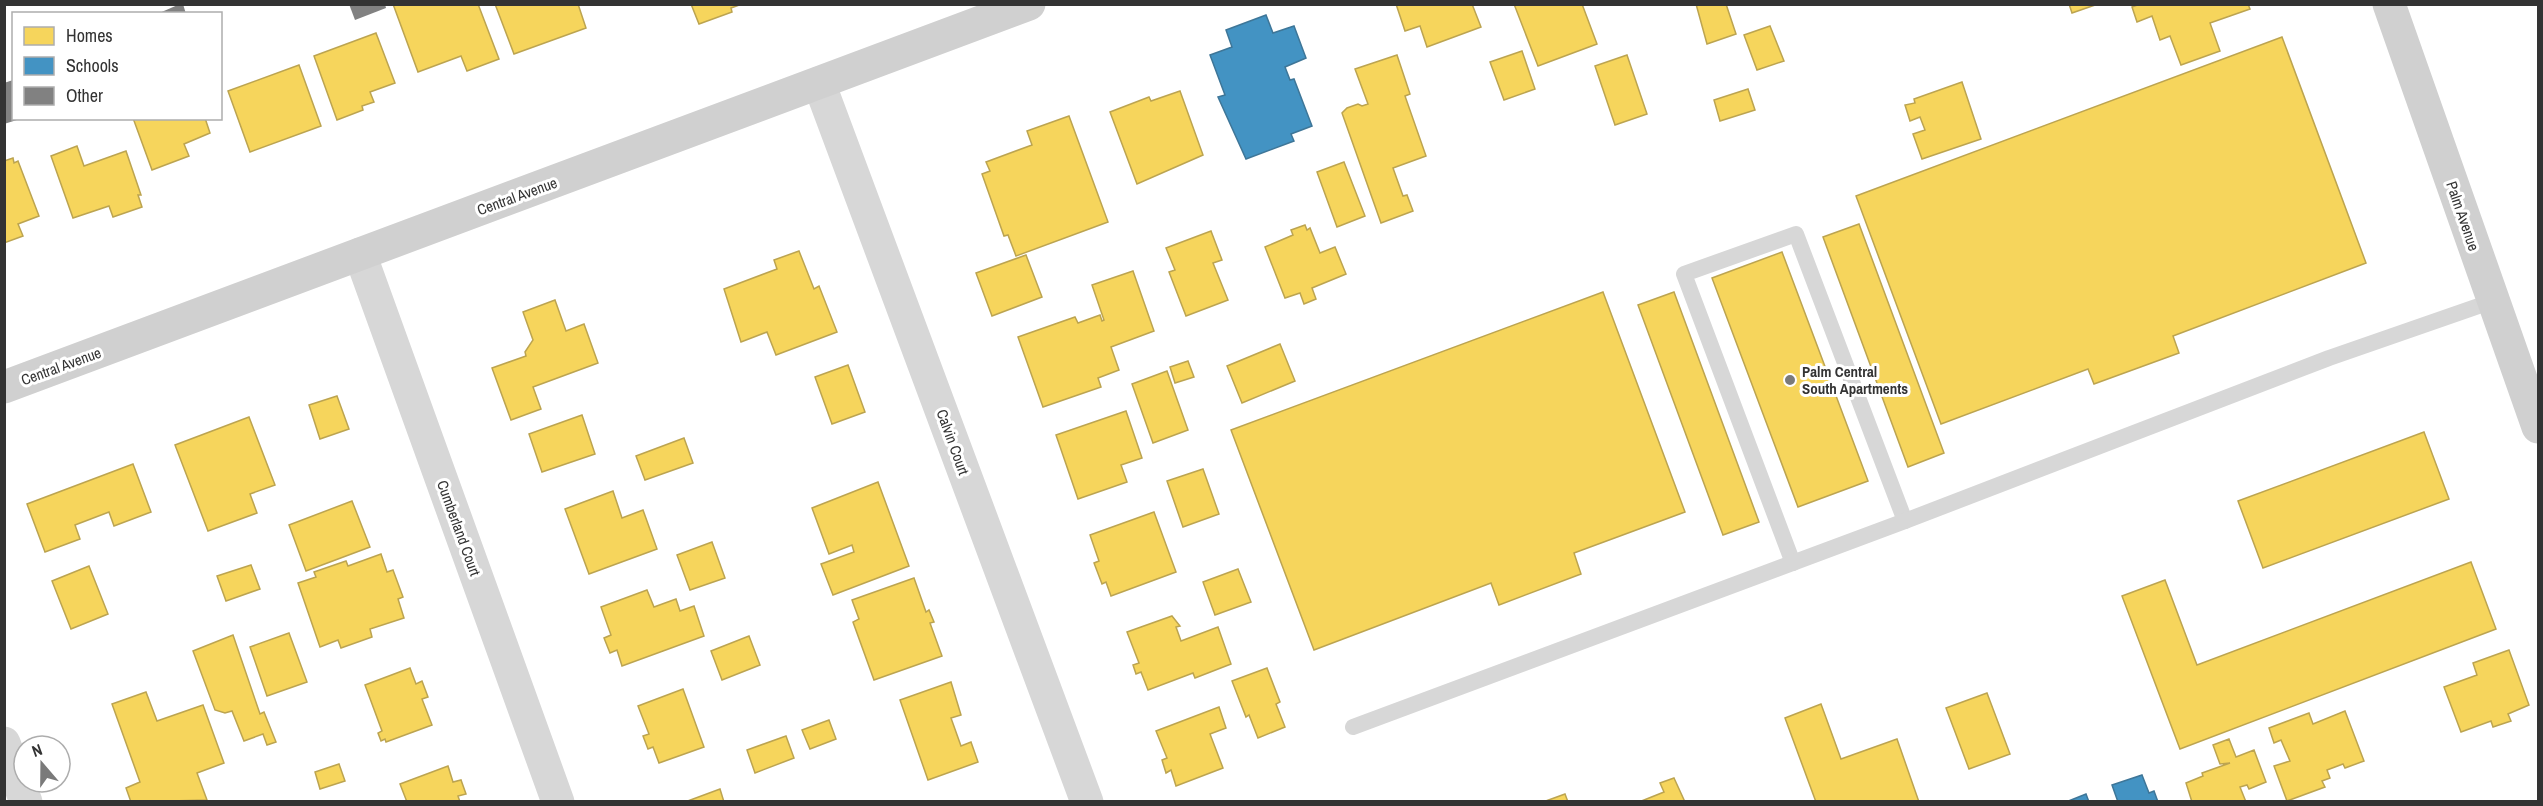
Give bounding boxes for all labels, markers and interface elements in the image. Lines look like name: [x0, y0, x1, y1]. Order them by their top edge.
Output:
legend: [12, 12, 222, 120]
text: Homes: [66, 23, 113, 48]
text: Schools: [66, 53, 119, 78]
text: Other: [66, 83, 103, 108]
street label: Central Avenue: [474, 172, 560, 220]
street label: Palm Avenue: [2441, 178, 2485, 254]
street label: Central Avenue: [18, 342, 104, 390]
place label: Palm Central South Apartments: [1802, 361, 1908, 399]
marker: Palm Central South Apartments: [1783, 373, 1797, 387]
street label: Calvin Court: [931, 406, 975, 478]
street label: Cumberland Court: [432, 477, 486, 579]
north arrow: [12, 734, 72, 794]
text: N: [29, 738, 45, 762]

